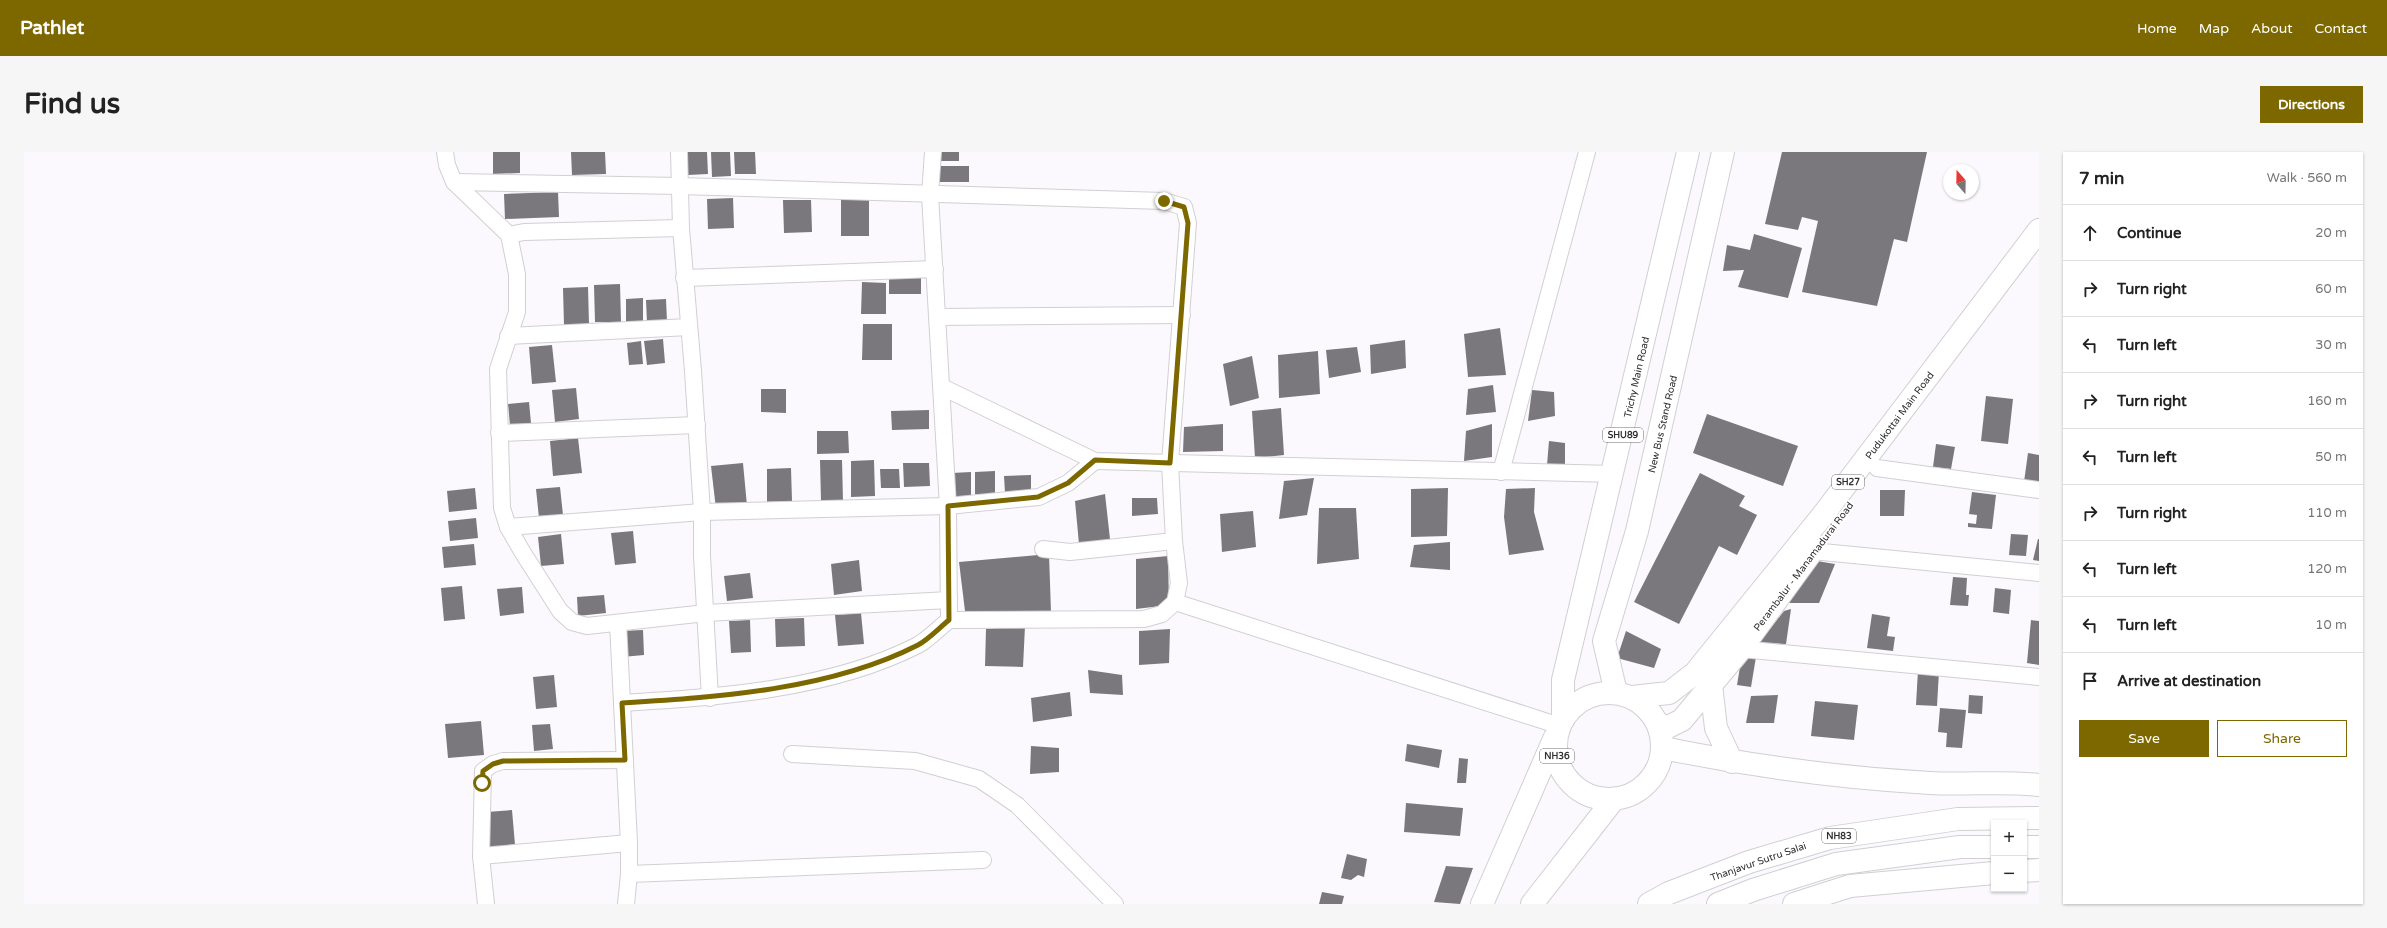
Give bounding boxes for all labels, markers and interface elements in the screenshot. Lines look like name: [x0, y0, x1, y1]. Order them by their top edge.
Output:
text: Pathlet: [20, 17, 84, 39]
text: Home: [2137, 20, 2177, 37]
text: Map: [2199, 20, 2229, 37]
text: About: [2251, 20, 2293, 37]
text: Contact: [2315, 20, 2367, 37]
button: Directions: [2260, 86, 2363, 123]
text: Find us: [24, 87, 120, 121]
north arrow: [1943, 164, 1979, 200]
text: 7 min: [2079, 168, 2124, 189]
text: Walk · 560 m: [2267, 170, 2347, 186]
route end: [1155, 192, 1173, 210]
icon: ahead: [2079, 222, 2101, 244]
text: Continue: [2117, 224, 2181, 242]
text: 20 m: [2315, 225, 2347, 241]
icon: right: [2079, 278, 2101, 300]
text: Turn right: [2117, 280, 2187, 298]
text: 60 m: [2315, 281, 2347, 297]
icon: left: [2079, 334, 2101, 356]
street label: Trichy Main Road: [1622, 336, 1652, 419]
text: Turn left: [2117, 336, 2177, 354]
text: 30 m: [2315, 337, 2347, 353]
street label: Pudukottai Main Road: [1863, 369, 1937, 462]
street label: New Bus Stand Road: [1646, 374, 1680, 474]
icon: right: [2079, 390, 2101, 412]
text: Turn right: [2117, 392, 2187, 410]
text: 160 m: [2307, 393, 2347, 409]
road number: SHU89: [1603, 428, 1643, 442]
icon: left: [2079, 446, 2101, 468]
text: Turn left: [2117, 448, 2177, 466]
text: 50 m: [2315, 449, 2347, 465]
road number: SH27: [1832, 475, 1864, 489]
street label: Perambalur - Manamadurai Road: [1751, 500, 1856, 633]
icon: right: [2079, 502, 2101, 524]
text: Turn right: [2117, 504, 2187, 522]
text: 110 m: [2307, 505, 2347, 521]
icon: left: [2079, 558, 2101, 580]
text: Turn left: [2117, 560, 2177, 578]
text: 120 m: [2307, 561, 2347, 577]
icon: left: [2079, 614, 2101, 636]
text: Turn left: [2117, 616, 2177, 634]
text: 10 m: [2315, 617, 2347, 633]
icon: arrive: [2079, 670, 2101, 692]
text: Arrive at destination: [2117, 672, 2261, 690]
button: Save: [2079, 720, 2209, 757]
button: Share: [2217, 720, 2347, 757]
road number: NH36: [1540, 749, 1574, 763]
route start: [473, 774, 491, 792]
map controls: [1991, 820, 2027, 892]
button: +: [1991, 820, 2027, 856]
road number: NH83: [1822, 829, 1856, 843]
street label: Thanjavur Sutru Salai: [1709, 840, 1808, 884]
button: −: [1991, 856, 2027, 892]

